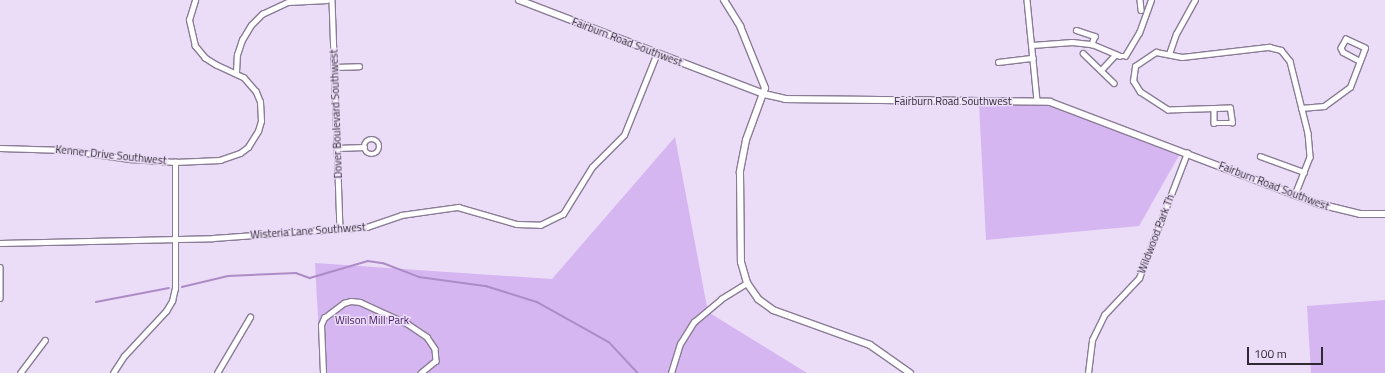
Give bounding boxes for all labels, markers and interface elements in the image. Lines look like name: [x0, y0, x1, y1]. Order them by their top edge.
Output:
street label: Fairburn Road Southwest: [570, 15, 684, 69]
street label: Dover Boulevard Southwest: [327, 49, 345, 179]
street label: Fairburn Road Southwest: [894, 94, 1012, 108]
street label: Kenner Drive Southwest: [55, 143, 167, 167]
street label: Fairburn Road Southwest: [1217, 159, 1331, 213]
street label: Wildwood Park Th: [1135, 192, 1177, 276]
street label: Wisteria Lane Southwest: [250, 220, 366, 242]
park label: Wilson Mill Park: [335, 313, 409, 327]
scale bar: [1249, 339, 1325, 365]
text: 100 m: [1254, 344, 1287, 363]

